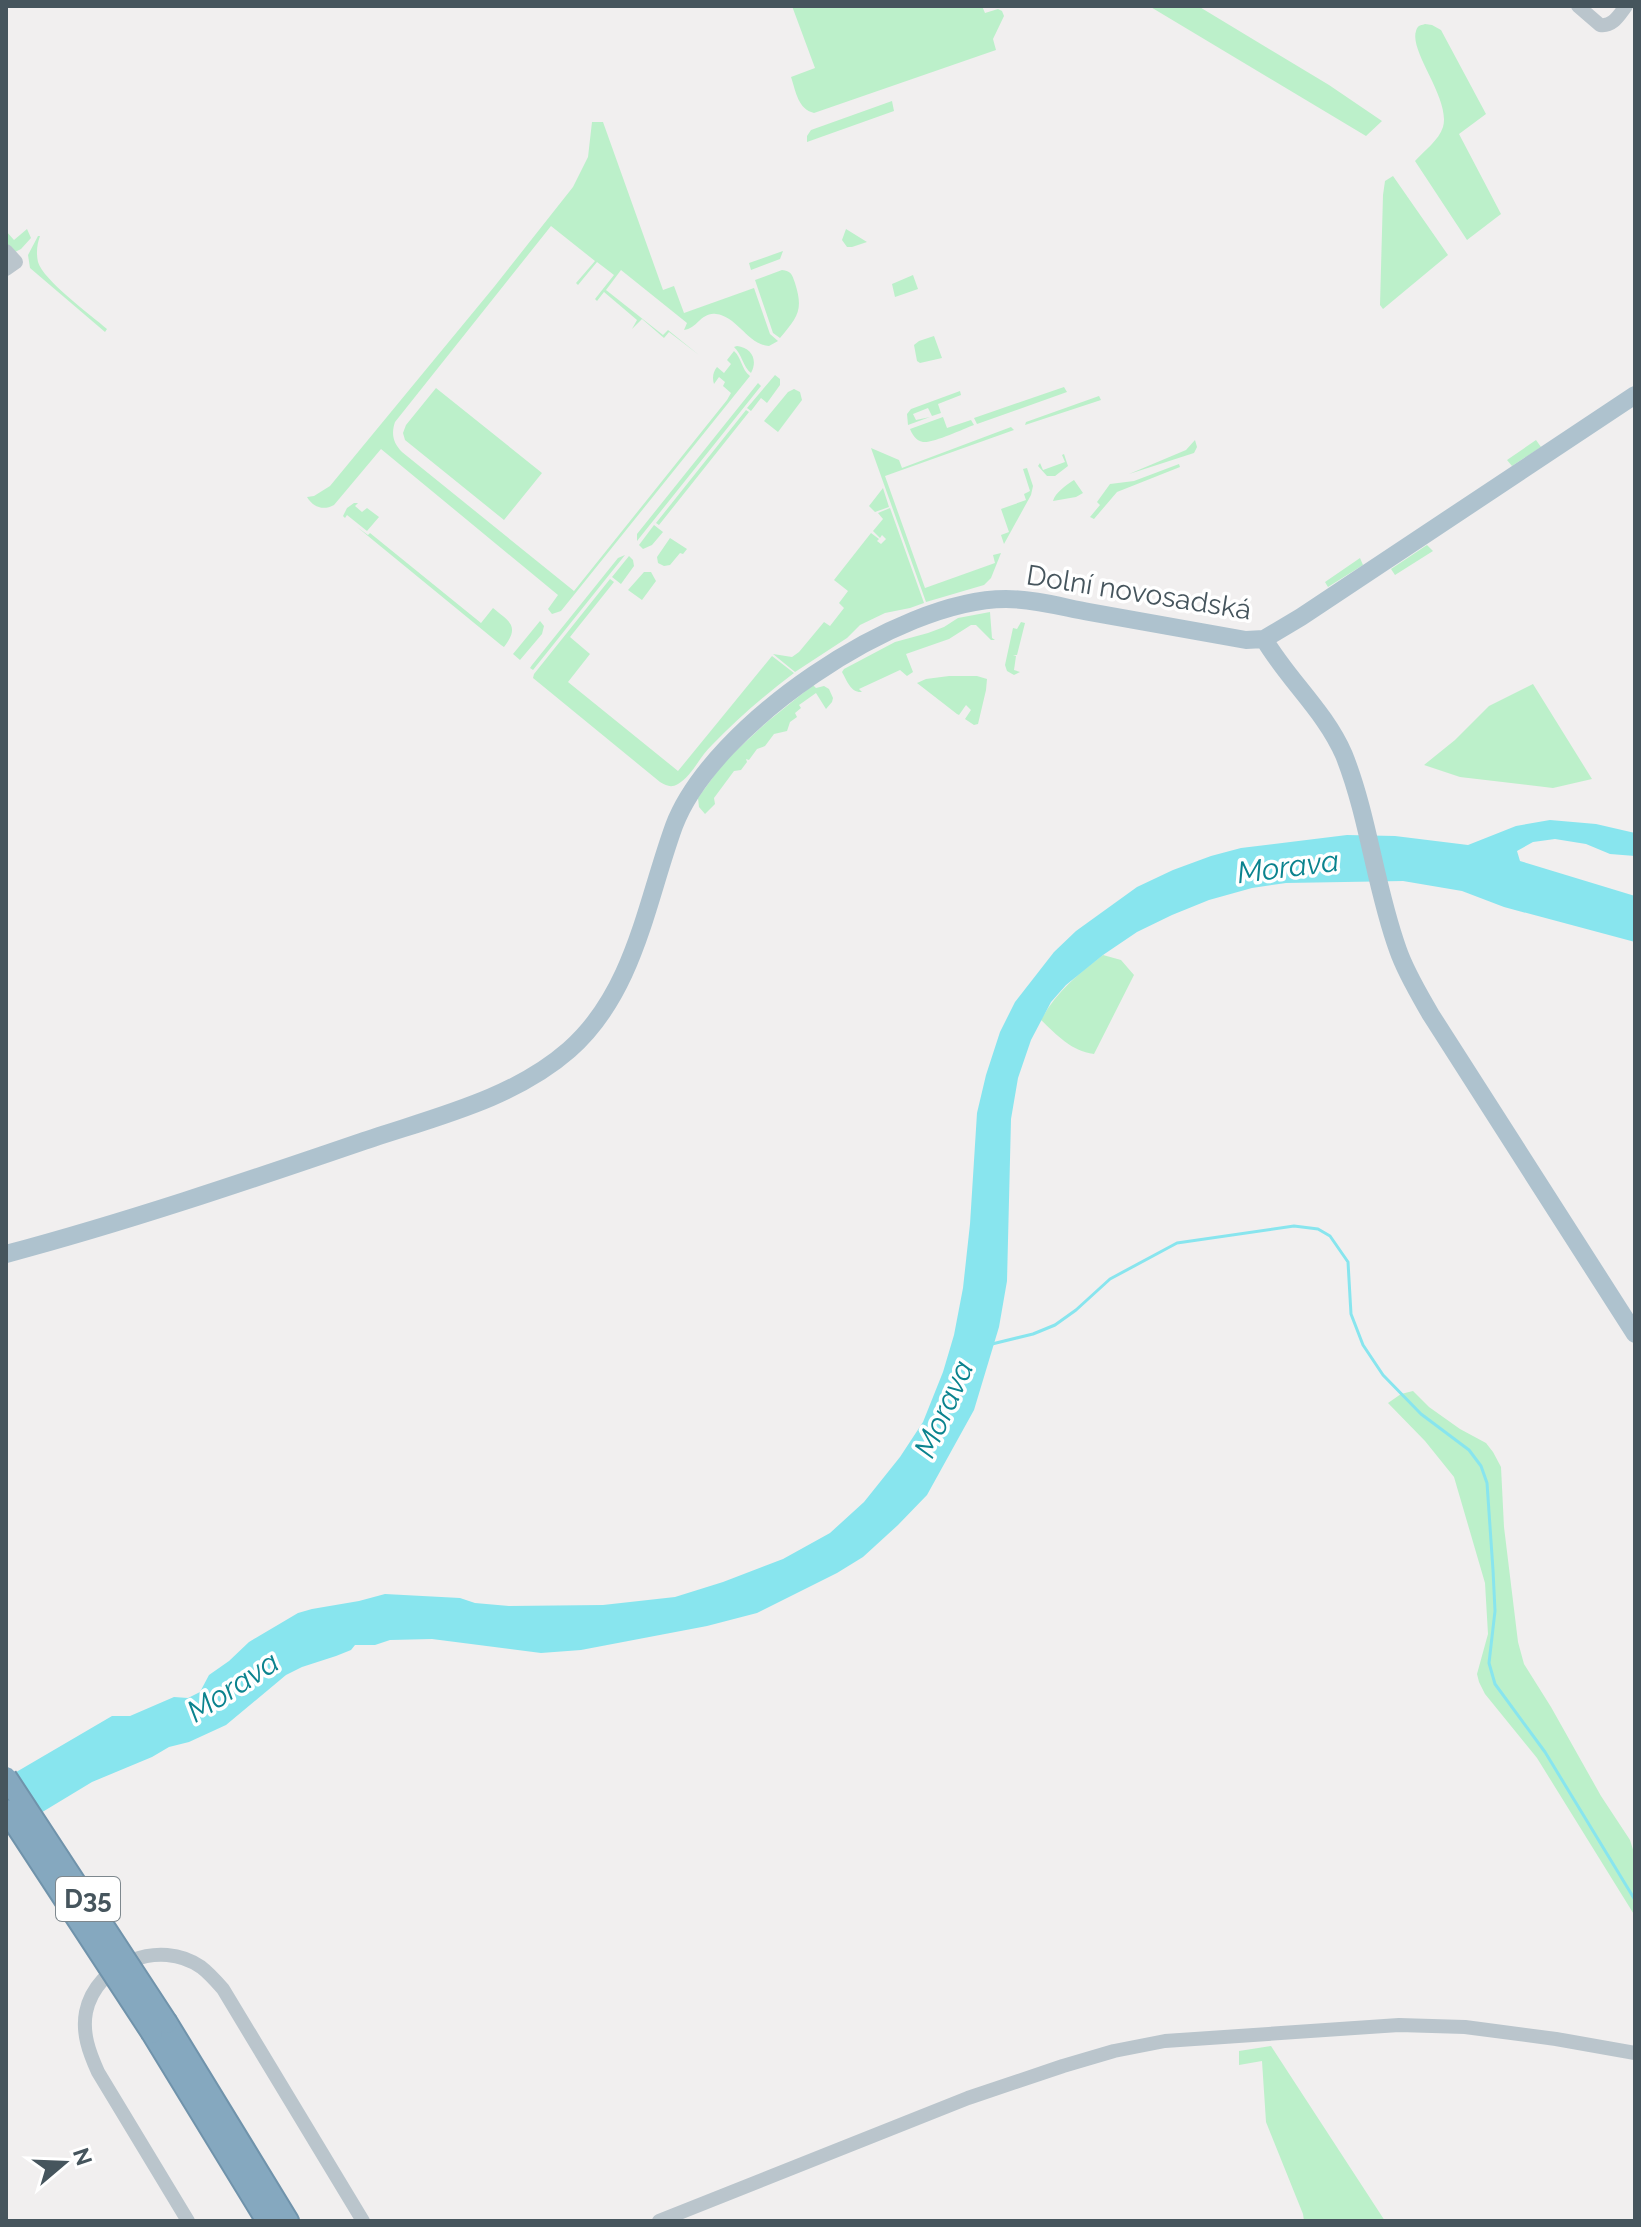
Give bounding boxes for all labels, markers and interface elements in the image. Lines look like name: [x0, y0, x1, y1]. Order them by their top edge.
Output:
street label: Dolní novosadská: [1024, 558, 1254, 627]
water label: Morava: [1235, 843, 1341, 890]
water label: Morava: [907, 1355, 980, 1463]
water label: Morava: [180, 1644, 285, 1729]
road number: D35: [56, 1877, 120, 1921]
north arrow: [24, 2123, 104, 2203]
text: N: [68, 2144, 98, 2169]

